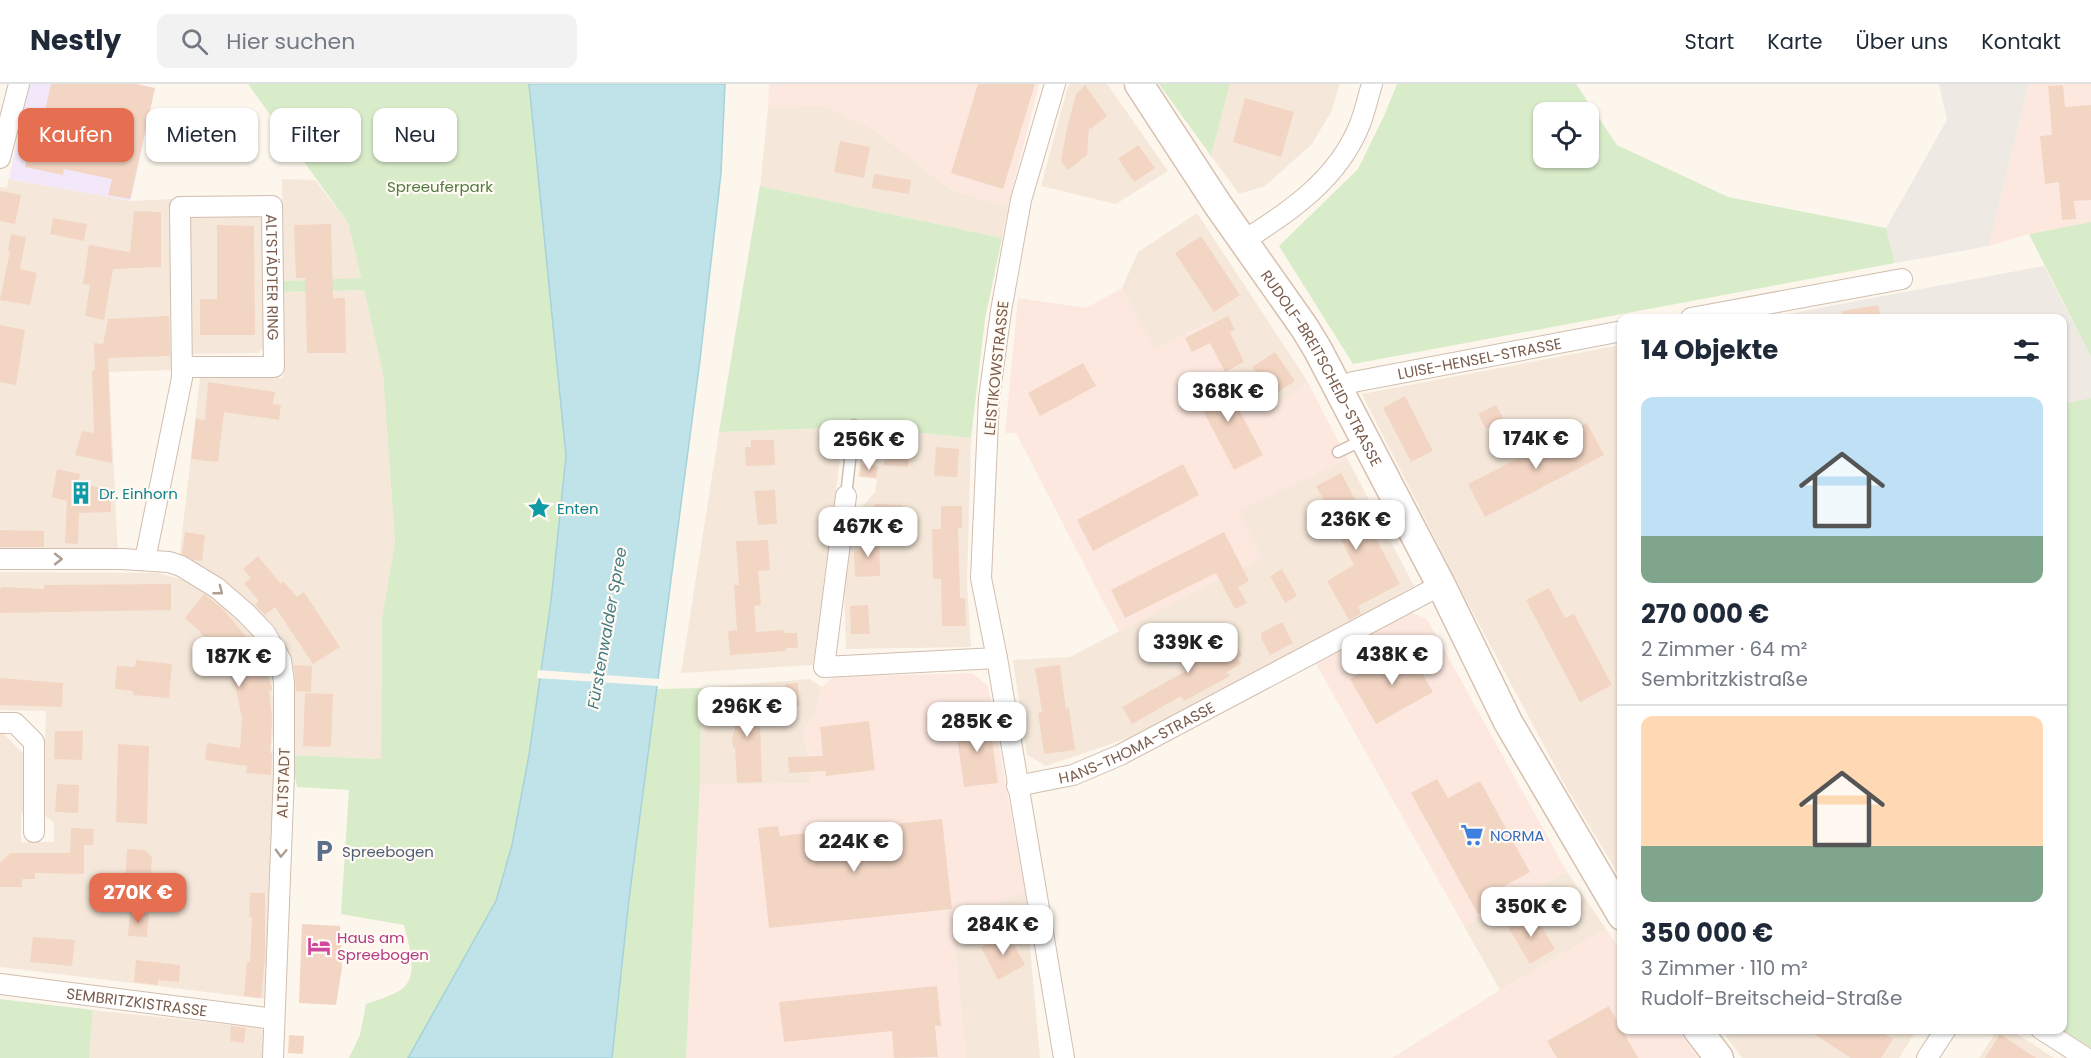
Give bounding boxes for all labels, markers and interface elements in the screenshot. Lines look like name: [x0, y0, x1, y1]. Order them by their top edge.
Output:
search box: [157, 14, 577, 68]
text: Nestly: [30, 21, 121, 60]
icon: search: [178, 25, 211, 58]
text: Hier suchen: [226, 26, 355, 57]
text: Start: [1685, 27, 1734, 56]
text: Karte: [1767, 27, 1823, 56]
text: Über uns: [1856, 27, 1948, 56]
text: Kontakt: [1981, 27, 2061, 56]
map controls: [1533, 102, 1599, 168]
button: locate: [1533, 102, 1599, 168]
chip: Kaufen: [18, 108, 134, 162]
chip: Mieten: [146, 108, 258, 162]
chip: Filter: [270, 108, 361, 162]
chip: Neu: [373, 108, 457, 162]
park label: Spreeuferpark: [387, 176, 493, 197]
street label: ALTSTÄDTER RING: [262, 214, 284, 341]
street label: RUDOLF-BREITSCHEID-STRASSE: [1256, 265, 1387, 470]
street label: LEISTIKOWSTRASSE: [978, 300, 1014, 436]
street label: LUISE-HENSEL-STRASSE: [1396, 332, 1563, 384]
text: 14 Objekte: [1641, 332, 1778, 368]
icon: filters: [2010, 334, 2043, 367]
pin: 368K €: [1179, 372, 1277, 423]
text: 368K €: [1192, 377, 1264, 405]
pin: 174K €: [1487, 419, 1585, 470]
pin: 256K €: [820, 420, 918, 471]
text: 174K €: [1503, 424, 1569, 452]
text: 256K €: [833, 425, 905, 453]
icon: home: [1788, 436, 1896, 544]
building icon: Dr. Einhorn: [68, 480, 94, 506]
place label: Dr. Einhorn: [99, 483, 178, 504]
place icon: Enten: [526, 495, 552, 521]
place label: Enten: [557, 498, 599, 519]
pin: 236K €: [1307, 500, 1405, 551]
text: 236K €: [1321, 505, 1391, 533]
pin: 467K €: [819, 507, 917, 558]
text: 467K €: [832, 512, 904, 540]
water label: Fürstenwalder Spree: [581, 545, 633, 711]
one-way arrow: [54, 553, 63, 565]
one-way arrow: [213, 583, 224, 594]
text: 270 000 €: [1641, 596, 1769, 632]
pin: 339K €: [1139, 623, 1237, 674]
text: 339K €: [1153, 628, 1223, 656]
pin: 438K €: [1343, 635, 1441, 686]
text: 2 Zimmer · 64 m²: [1641, 635, 1807, 663]
pin: 187K €: [190, 637, 288, 688]
text: 438K €: [1356, 640, 1428, 668]
text: 187K €: [206, 642, 272, 670]
text: Sembritzkistraße: [1641, 665, 1808, 693]
pin: 296K €: [698, 687, 796, 738]
text: 296K €: [712, 692, 782, 720]
street label: HANS-THOMA-STRASSE: [1057, 696, 1218, 788]
pin: 285K €: [928, 702, 1026, 753]
text: 285K €: [941, 707, 1013, 735]
street label: ALTSTADT: [271, 747, 295, 819]
icon: home: [1788, 755, 1896, 863]
pin: 224K €: [805, 822, 903, 873]
supermarket icon: NORMA: [1459, 822, 1485, 848]
place label: NORMA: [1490, 825, 1544, 846]
text: 224K €: [819, 827, 889, 855]
parking icon: Spreebogen: [311, 838, 337, 864]
place label: Spreebogen: [342, 841, 434, 862]
one-way arrow: [274, 848, 287, 857]
pin: 270K €: [89, 873, 187, 924]
text: 270K €: [103, 878, 173, 906]
pin: 350K €: [1482, 887, 1580, 938]
text: 350K €: [1495, 892, 1567, 920]
pin: 284K €: [954, 905, 1052, 956]
text: 284K €: [967, 910, 1039, 938]
text: 350 000 €: [1641, 915, 1773, 951]
place label: Haus am Spreebogen: [337, 927, 429, 965]
hotel icon: Haus am Spreebogen: [306, 933, 332, 959]
text: 3 Zimmer · 110 m²: [1641, 954, 1808, 982]
street label: SEMBRITZKISTRASSE: [65, 982, 209, 1021]
text: Rudolf-Breitscheid-Straße: [1641, 984, 1902, 1012]

